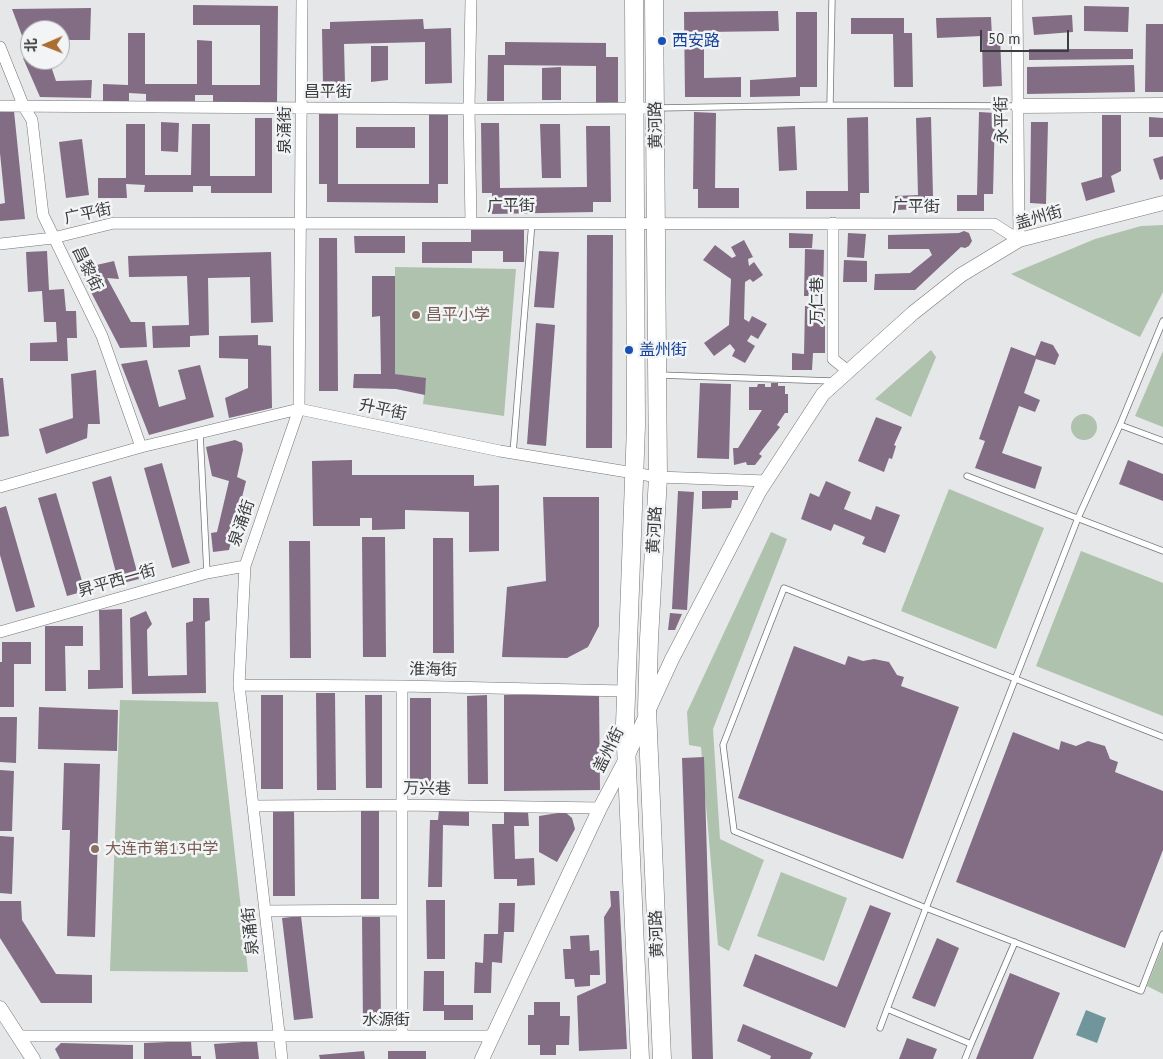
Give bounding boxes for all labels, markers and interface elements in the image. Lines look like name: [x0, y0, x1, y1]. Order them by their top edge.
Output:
north arrow: [20, 20, 70, 70]
scale bar: [983, 20, 1072, 52]
text: 50 m: [988, 29, 1021, 48]
place label: 西安路: [672, 31, 720, 51]
marker: 西安路: [656, 35, 668, 47]
text: 北: [22, 38, 40, 52]
street label: 昌平街: [304, 82, 352, 102]
street label: 永平街: [992, 96, 1012, 144]
street label: 黄河路: [646, 101, 666, 149]
street label: 泉涌街: [275, 106, 295, 154]
street label: 广平街: [487, 196, 535, 216]
street label: 广平街: [892, 197, 940, 217]
street label: 广平街: [63, 200, 113, 228]
street label: 盖州街: [1013, 202, 1065, 234]
street label: 昌黎街: [68, 243, 106, 295]
street label: 万仁巷: [807, 277, 827, 325]
place label: 昌平小学: [426, 305, 490, 325]
marker: 昌平小学: [410, 309, 422, 321]
place label: 盖州街: [639, 340, 687, 360]
marker: 盖州街: [623, 344, 635, 356]
street label: 升平街: [358, 396, 408, 424]
street label: 泉涌街: [225, 497, 259, 549]
street label: 黄河路: [644, 506, 666, 554]
street label: 昇平西一街: [76, 561, 158, 601]
street label: 淮海街: [409, 660, 457, 680]
street label: 盖州街: [590, 724, 628, 776]
street label: 万兴巷: [403, 779, 451, 799]
place label: 大连市第13中学: [105, 839, 218, 859]
marker: 大连市第13中学: [89, 843, 101, 855]
street label: 泉涌街: [239, 906, 263, 956]
street label: 黄河路: [647, 910, 667, 958]
street label: 水源街: [362, 1010, 410, 1030]

